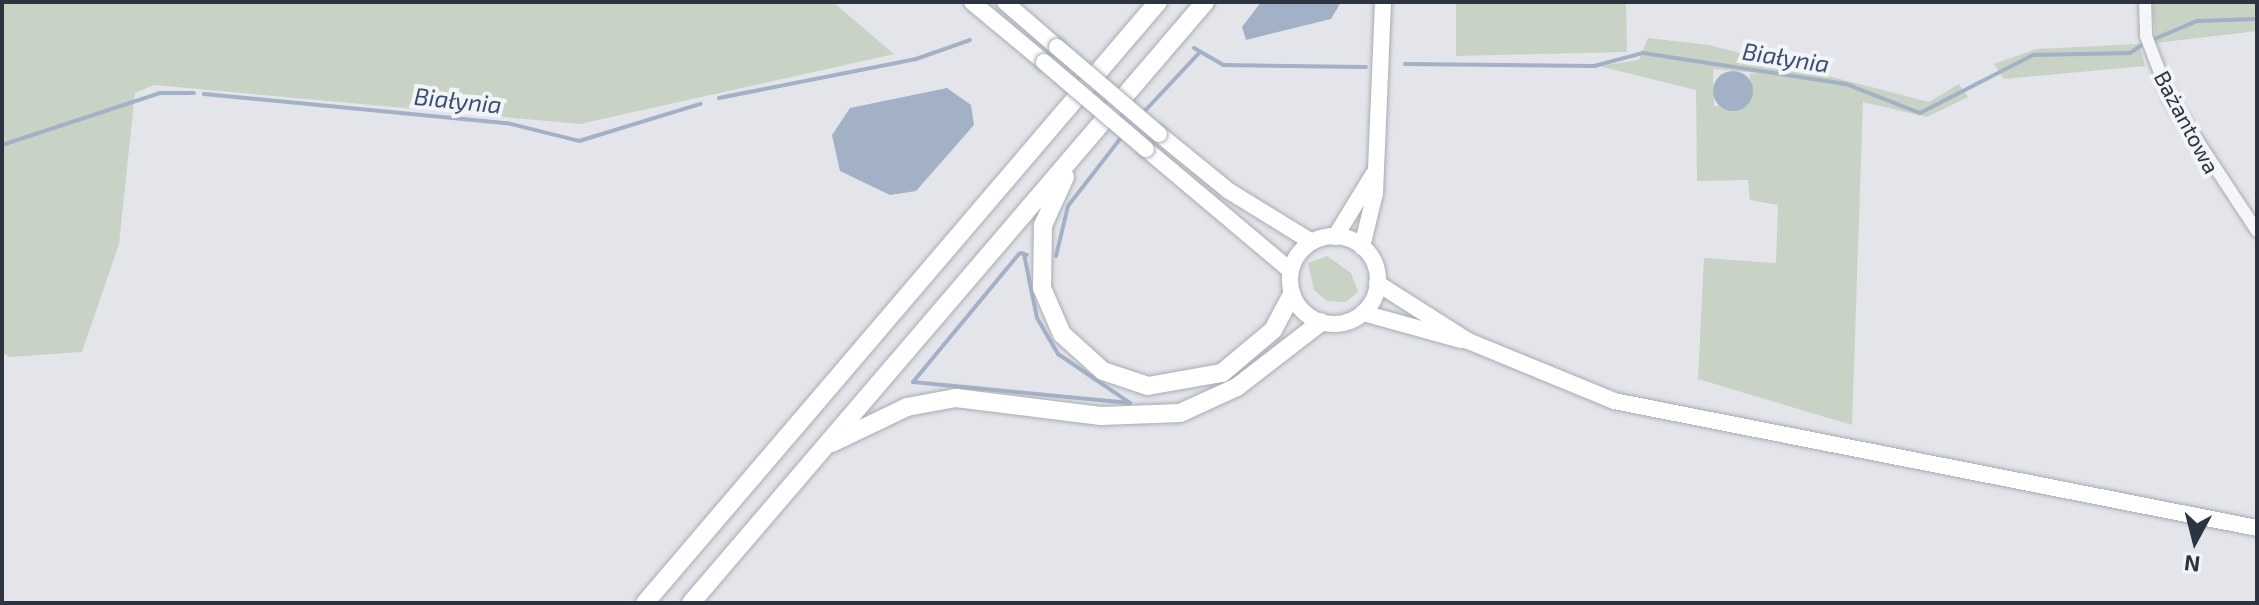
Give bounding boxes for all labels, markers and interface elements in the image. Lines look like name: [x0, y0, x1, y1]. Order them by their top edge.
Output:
water label: Białynia: [1740, 36, 1832, 78]
street label: Bażantowa: [2149, 66, 2225, 178]
water label: Białynia: [413, 81, 503, 119]
north arrow: [2155, 501, 2235, 581]
text: N: [2183, 551, 2202, 579]

